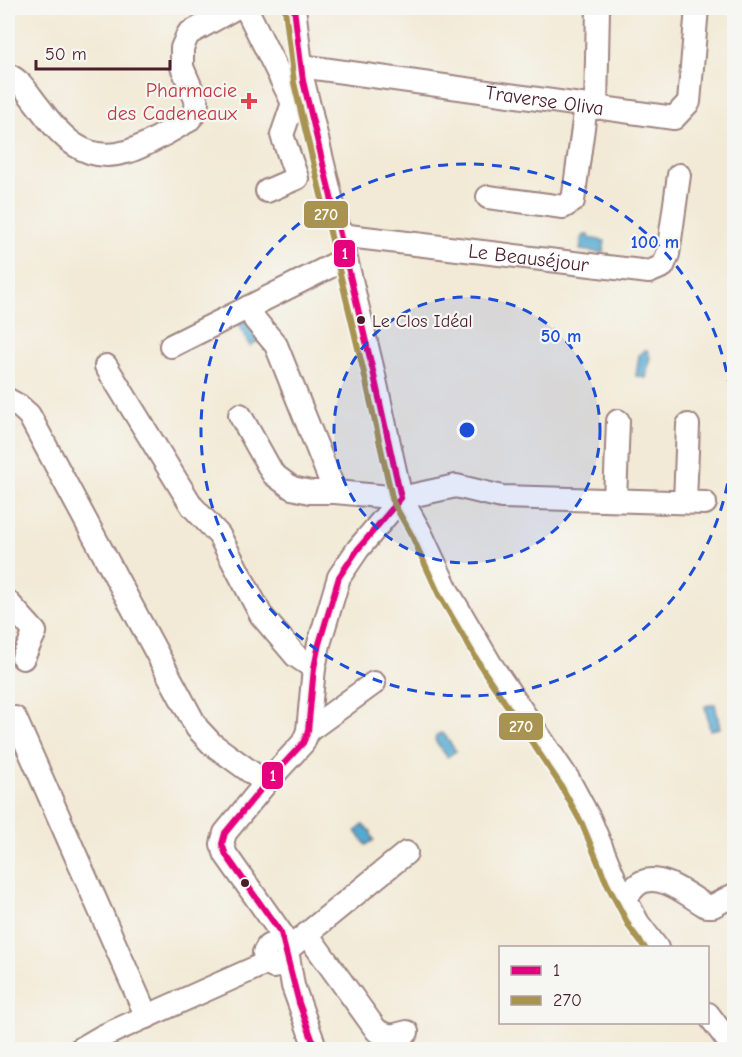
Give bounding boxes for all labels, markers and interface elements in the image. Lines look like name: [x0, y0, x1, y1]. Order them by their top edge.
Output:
scale bar: [36, 33, 170, 71]
text: 50 m: [45, 44, 87, 65]
place label: Pharmacie des Cadeneaux: [107, 79, 238, 125]
street label: Traverse Oliva: [484, 81, 605, 120]
marker: Pharmacie des Cadeneaux: [242, 94, 256, 108]
line badge: 270: [303, 200, 349, 229]
text: 270: [314, 206, 338, 224]
text: 100 m: [631, 232, 679, 253]
line badge: 1: [333, 239, 356, 268]
street label: Le Beauséjour: [467, 239, 590, 277]
text: 1: [342, 245, 348, 263]
place label: Le Clos Idéal: [372, 311, 472, 332]
marker: Le Clos Idéal: [355, 314, 367, 326]
text: 50 m: [541, 326, 581, 347]
centre of rings: [457, 420, 477, 440]
line badge: 270: [498, 712, 544, 741]
text: 270: [509, 718, 533, 736]
line badge: 1: [261, 761, 284, 790]
text: 1: [270, 767, 276, 785]
unlabelled marker: [239, 877, 251, 889]
legend: [499, 946, 709, 1024]
text: 1: [553, 960, 560, 981]
text: 270: [553, 990, 582, 1011]

